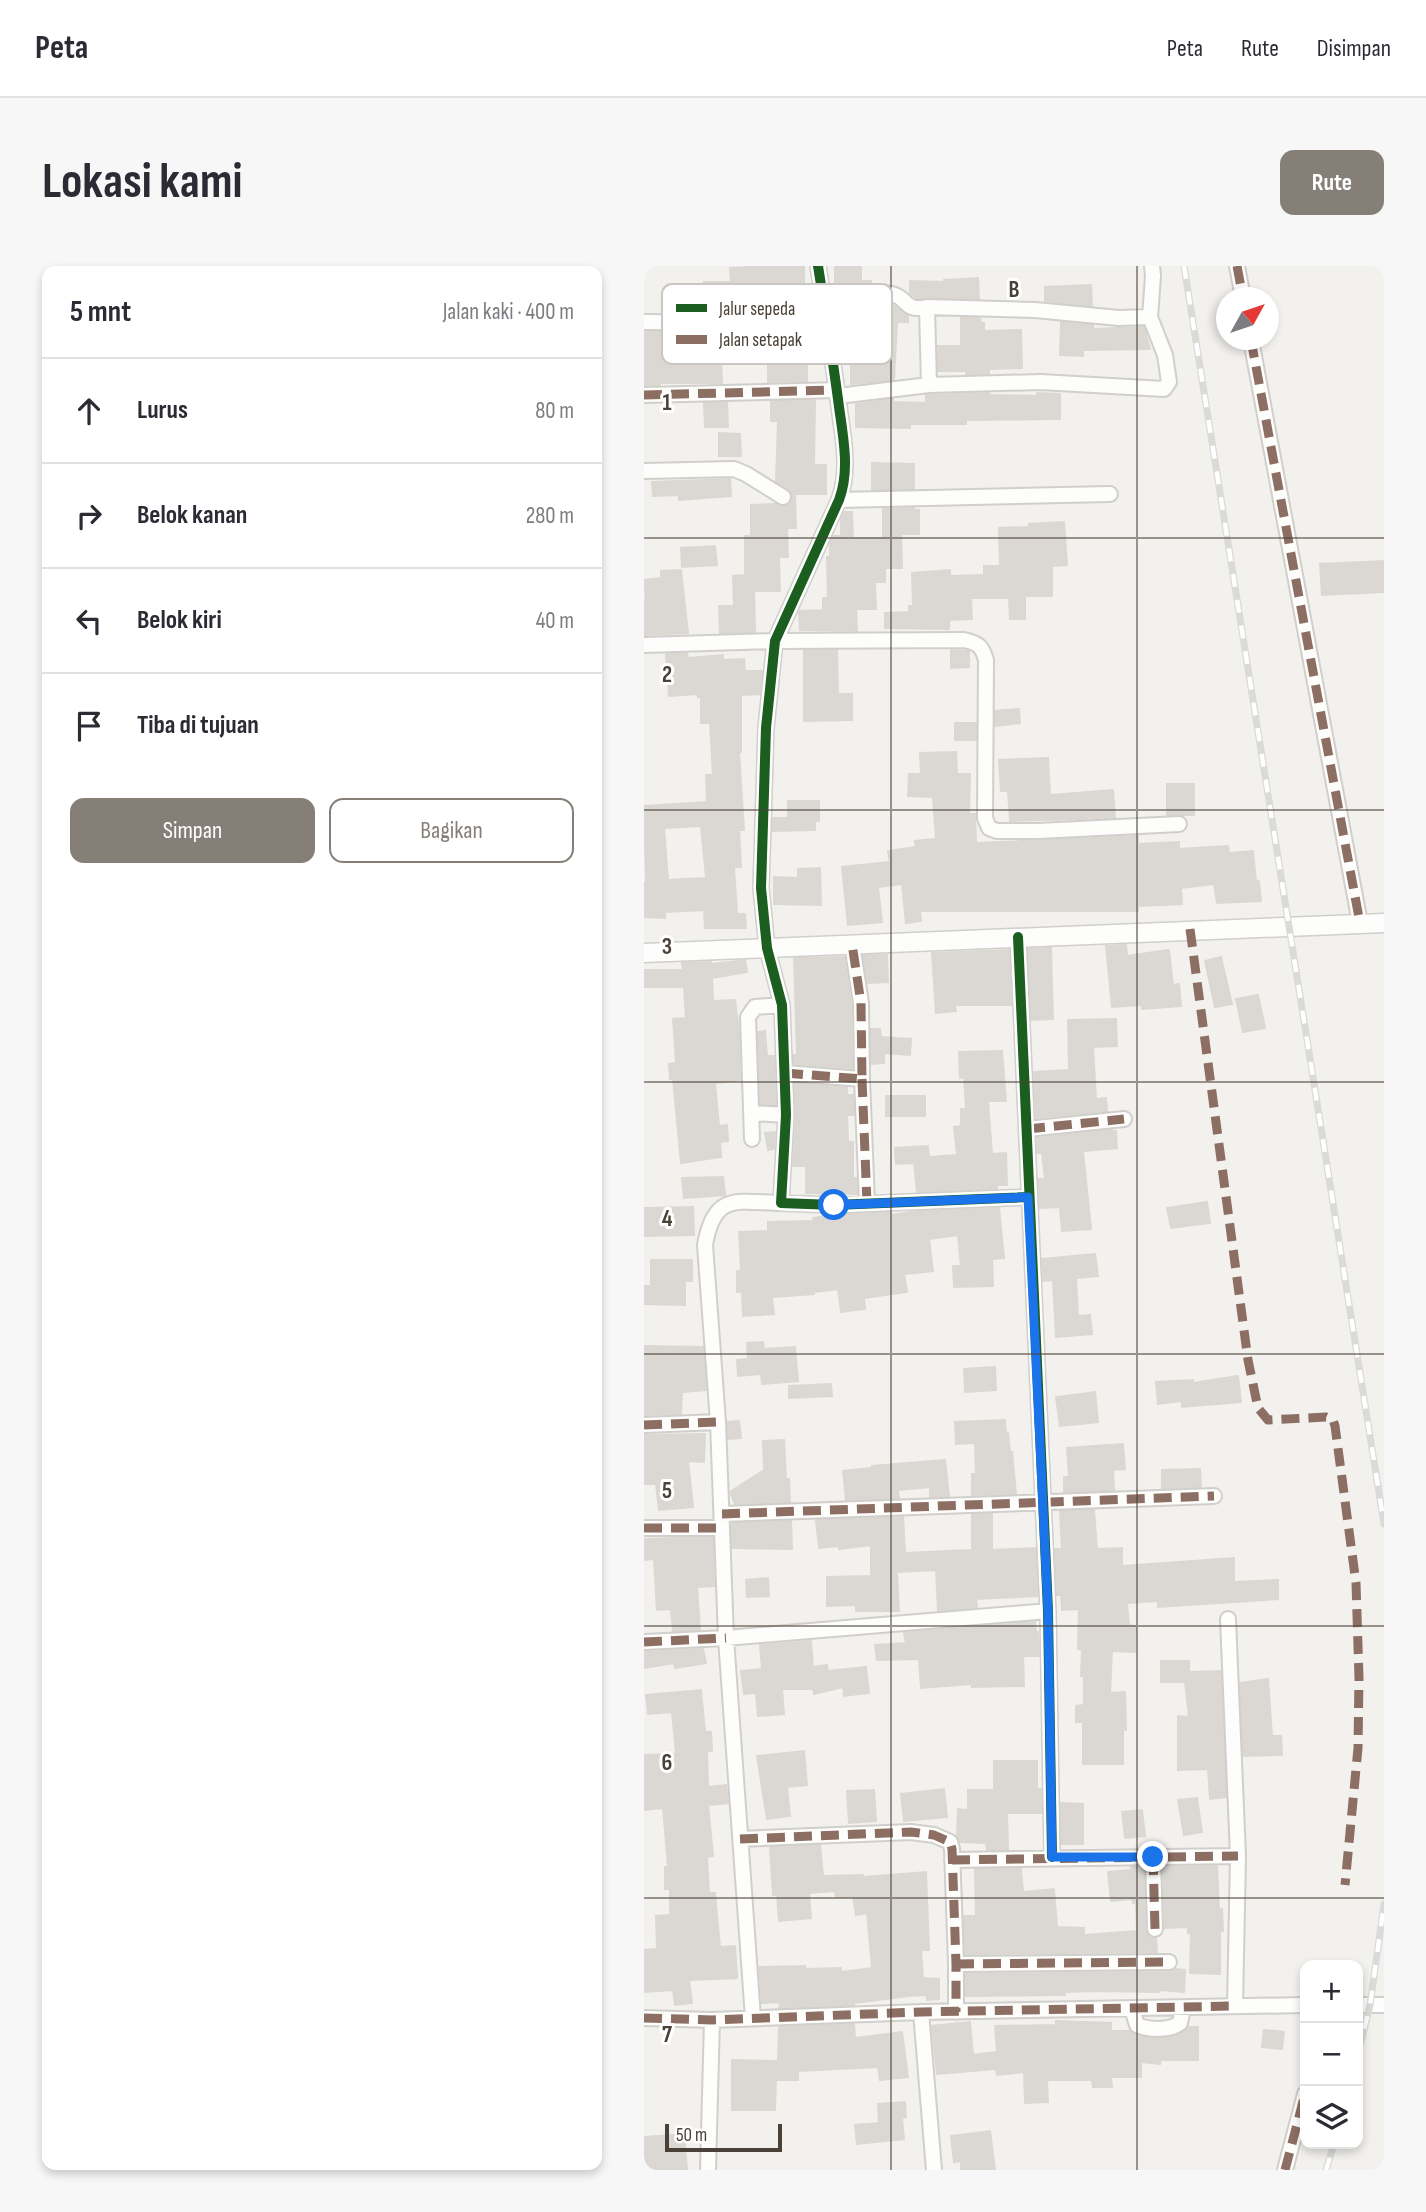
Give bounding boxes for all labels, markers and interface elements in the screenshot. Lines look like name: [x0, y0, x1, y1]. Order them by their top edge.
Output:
text: Peta: [35, 28, 88, 68]
text: Peta: [1167, 34, 1203, 63]
text: Rute: [1241, 34, 1279, 63]
text: Disimpan: [1317, 34, 1391, 63]
button: Rute: [1280, 150, 1384, 215]
text: Lokasi kami: [42, 153, 242, 212]
text: B: [1009, 276, 1020, 304]
legend: [662, 284, 892, 364]
north arrow: [1216, 287, 1279, 350]
text: 5 mnt: [70, 294, 131, 330]
text: Jalan kaki · 400 m: [443, 298, 574, 326]
text: Jalur sepeda: [718, 298, 795, 321]
text: Jalan setapak: [718, 329, 803, 352]
text: 1: [662, 389, 672, 417]
icon: ahead: [70, 392, 108, 430]
text: Lurus: [137, 395, 188, 426]
text: 80 m: [535, 397, 574, 425]
icon: right: [70, 497, 108, 535]
text: Belok kanan: [137, 500, 247, 531]
text: 280 m: [526, 502, 574, 530]
icon: left: [70, 602, 108, 640]
text: Belok kiri: [137, 605, 222, 636]
text: 40 m: [536, 607, 574, 635]
text: 2: [662, 661, 672, 689]
icon: arrive: [70, 707, 108, 745]
text: Tiba di tujuan: [137, 710, 259, 741]
button: Simpan: [70, 798, 315, 863]
button: Bagikan: [329, 798, 574, 863]
text: 3: [662, 933, 672, 961]
route start: [818, 1189, 849, 1220]
text: 4: [662, 1205, 673, 1233]
text: 5: [662, 1477, 672, 1505]
text: 6: [662, 1749, 672, 1777]
route end: [1137, 1841, 1168, 1872]
map controls: [1300, 1960, 1363, 2149]
button: +: [1300, 1960, 1363, 2023]
text: 7: [662, 2021, 672, 2049]
button: −: [1300, 2023, 1363, 2086]
button: layers: [1300, 2086, 1363, 2149]
scale bar: [665, 2121, 782, 2153]
text: 50 m: [676, 2124, 707, 2147]

